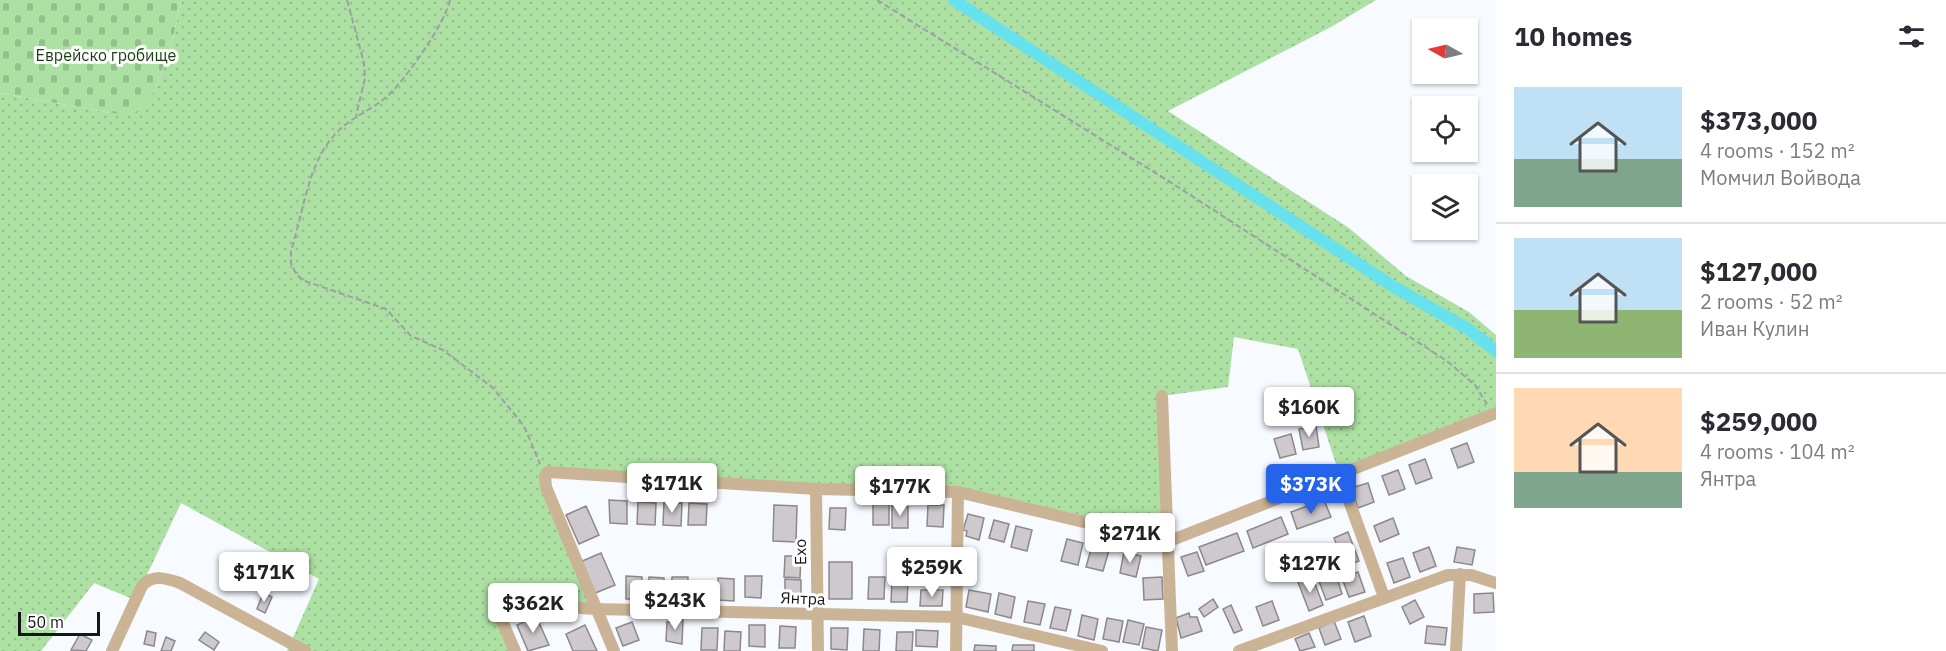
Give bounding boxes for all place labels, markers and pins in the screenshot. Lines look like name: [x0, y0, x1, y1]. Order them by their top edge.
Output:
pin: $160K: [1267, 387, 1351, 438]
pin: $171K: [630, 463, 714, 514]
pin: $373K: [1269, 464, 1353, 515]
pin: $177K: [858, 466, 942, 517]
pin: $271K: [1088, 513, 1172, 564]
pin: $127K: [1268, 543, 1352, 594]
pin: $259K: [890, 547, 974, 598]
pin: $171K: [222, 552, 306, 603]
pin: $243K: [633, 580, 717, 631]
pin: $362K: [491, 583, 575, 634]

